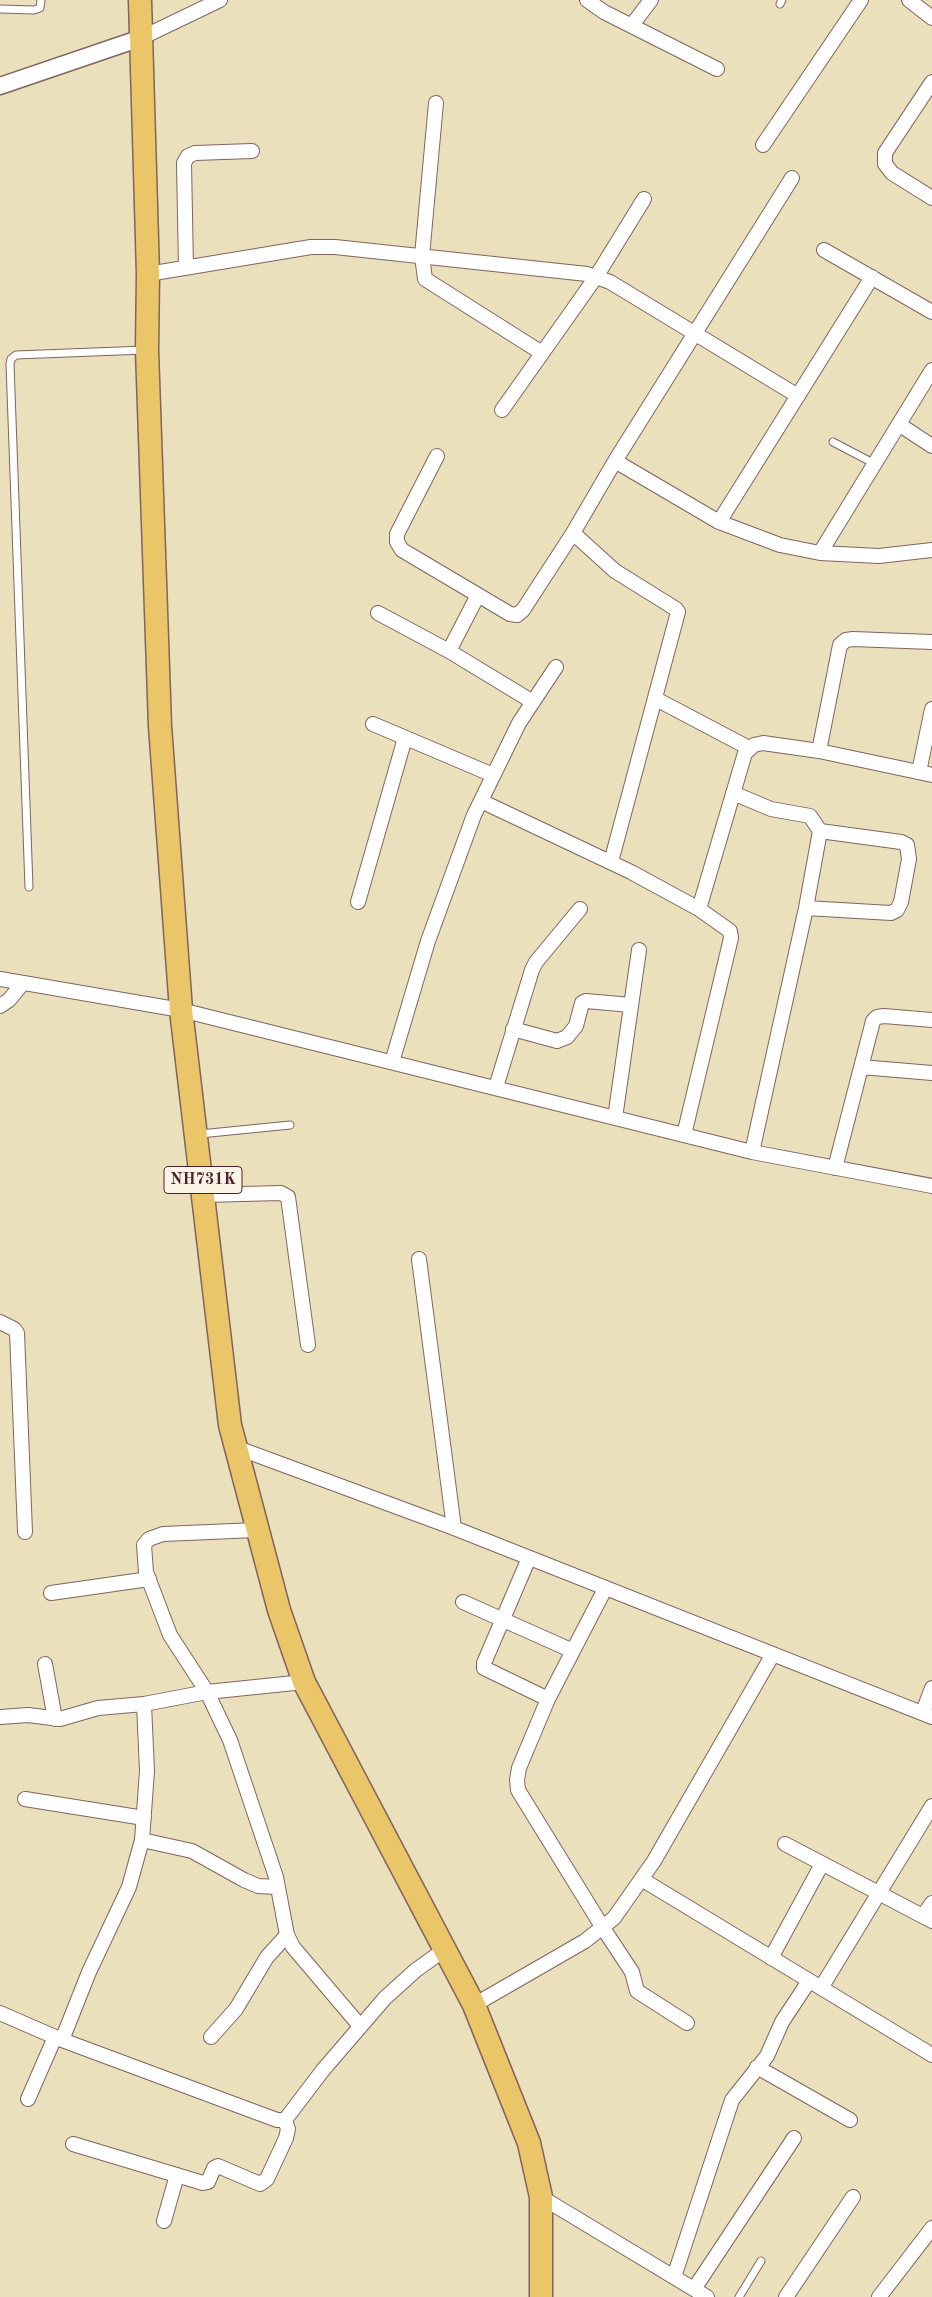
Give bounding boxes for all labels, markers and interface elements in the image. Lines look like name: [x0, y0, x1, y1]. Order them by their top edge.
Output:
road number: NH731K: [164, 1166, 242, 1194]

